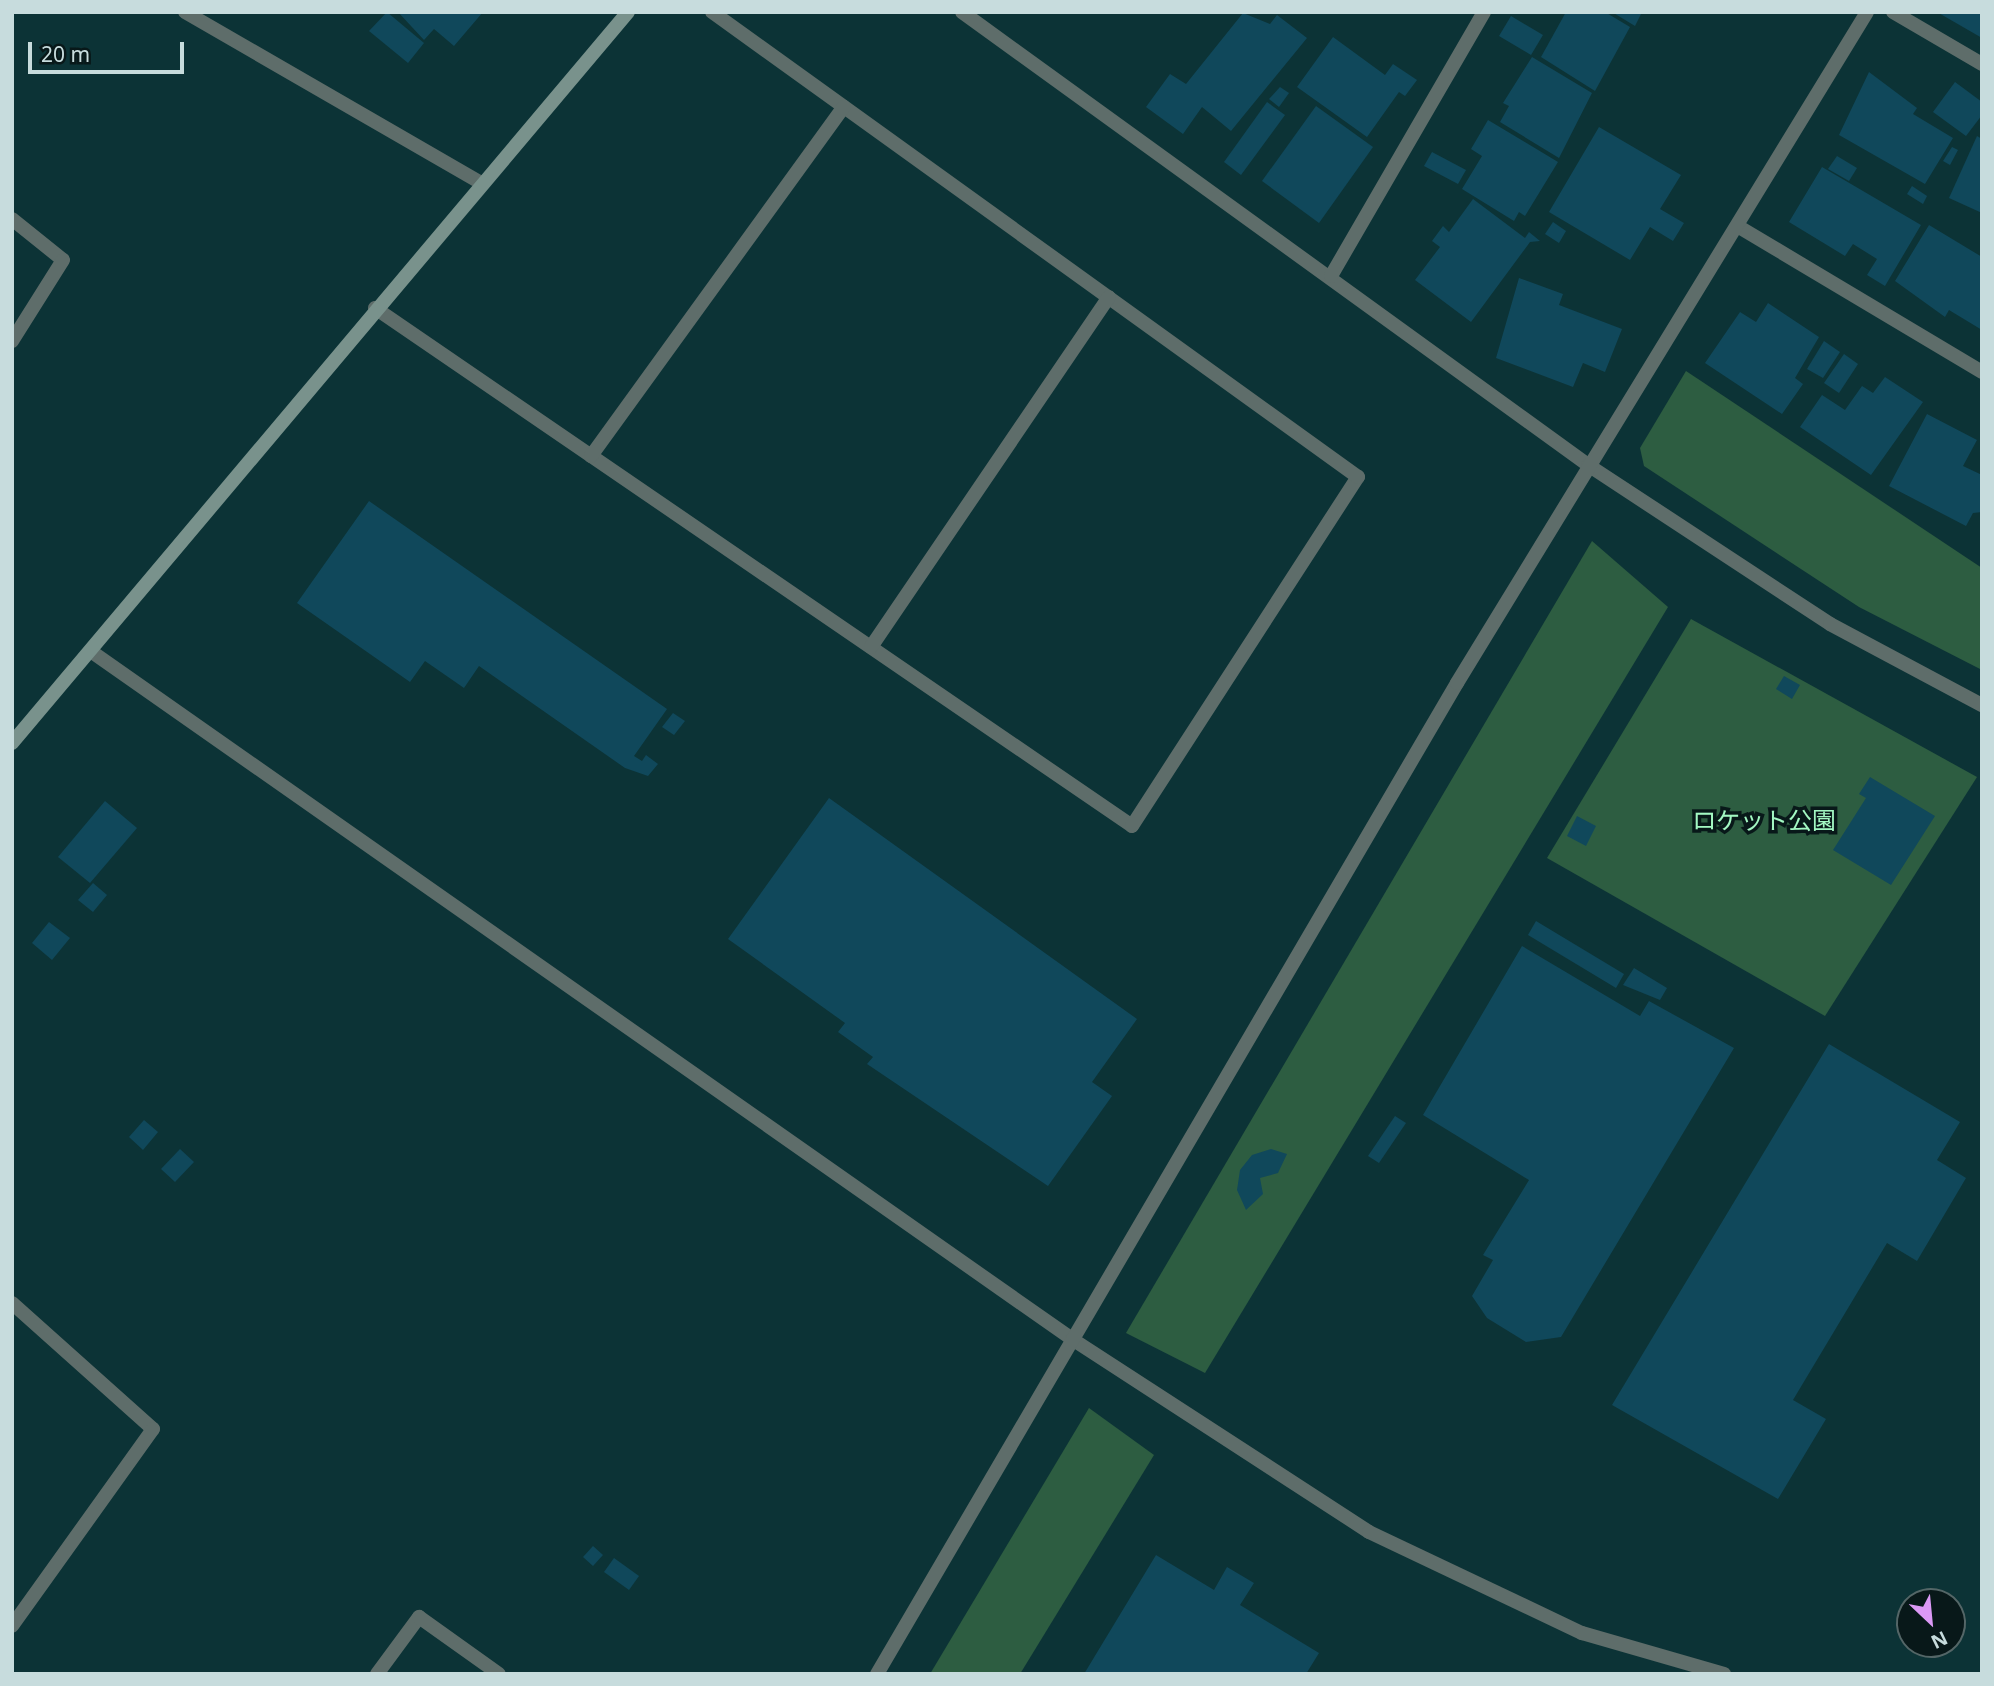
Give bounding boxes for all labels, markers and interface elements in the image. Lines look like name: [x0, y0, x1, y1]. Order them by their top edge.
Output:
scale bar: [32, 28, 187, 72]
text: 20 m: [41, 40, 90, 68]
park label: ロケット公園: [1692, 806, 1836, 834]
north arrow: [1896, 1588, 1966, 1658]
text: N: [1927, 1625, 1952, 1655]

